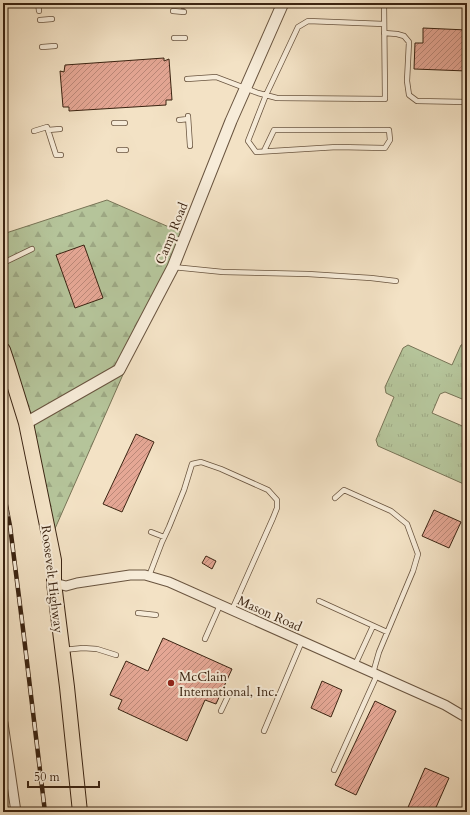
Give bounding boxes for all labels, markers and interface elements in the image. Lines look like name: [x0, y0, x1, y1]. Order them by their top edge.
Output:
street label: Camp Road: [151, 200, 193, 267]
street label: Roosevelt Highway: [36, 524, 68, 634]
street label: Mason Road: [235, 592, 305, 636]
place label: McClain International, Inc.: [179, 668, 278, 701]
marker: McClain International, Inc.: [166, 678, 176, 688]
scale bar: [28, 763, 99, 789]
text: 50 m: [34, 769, 61, 785]

